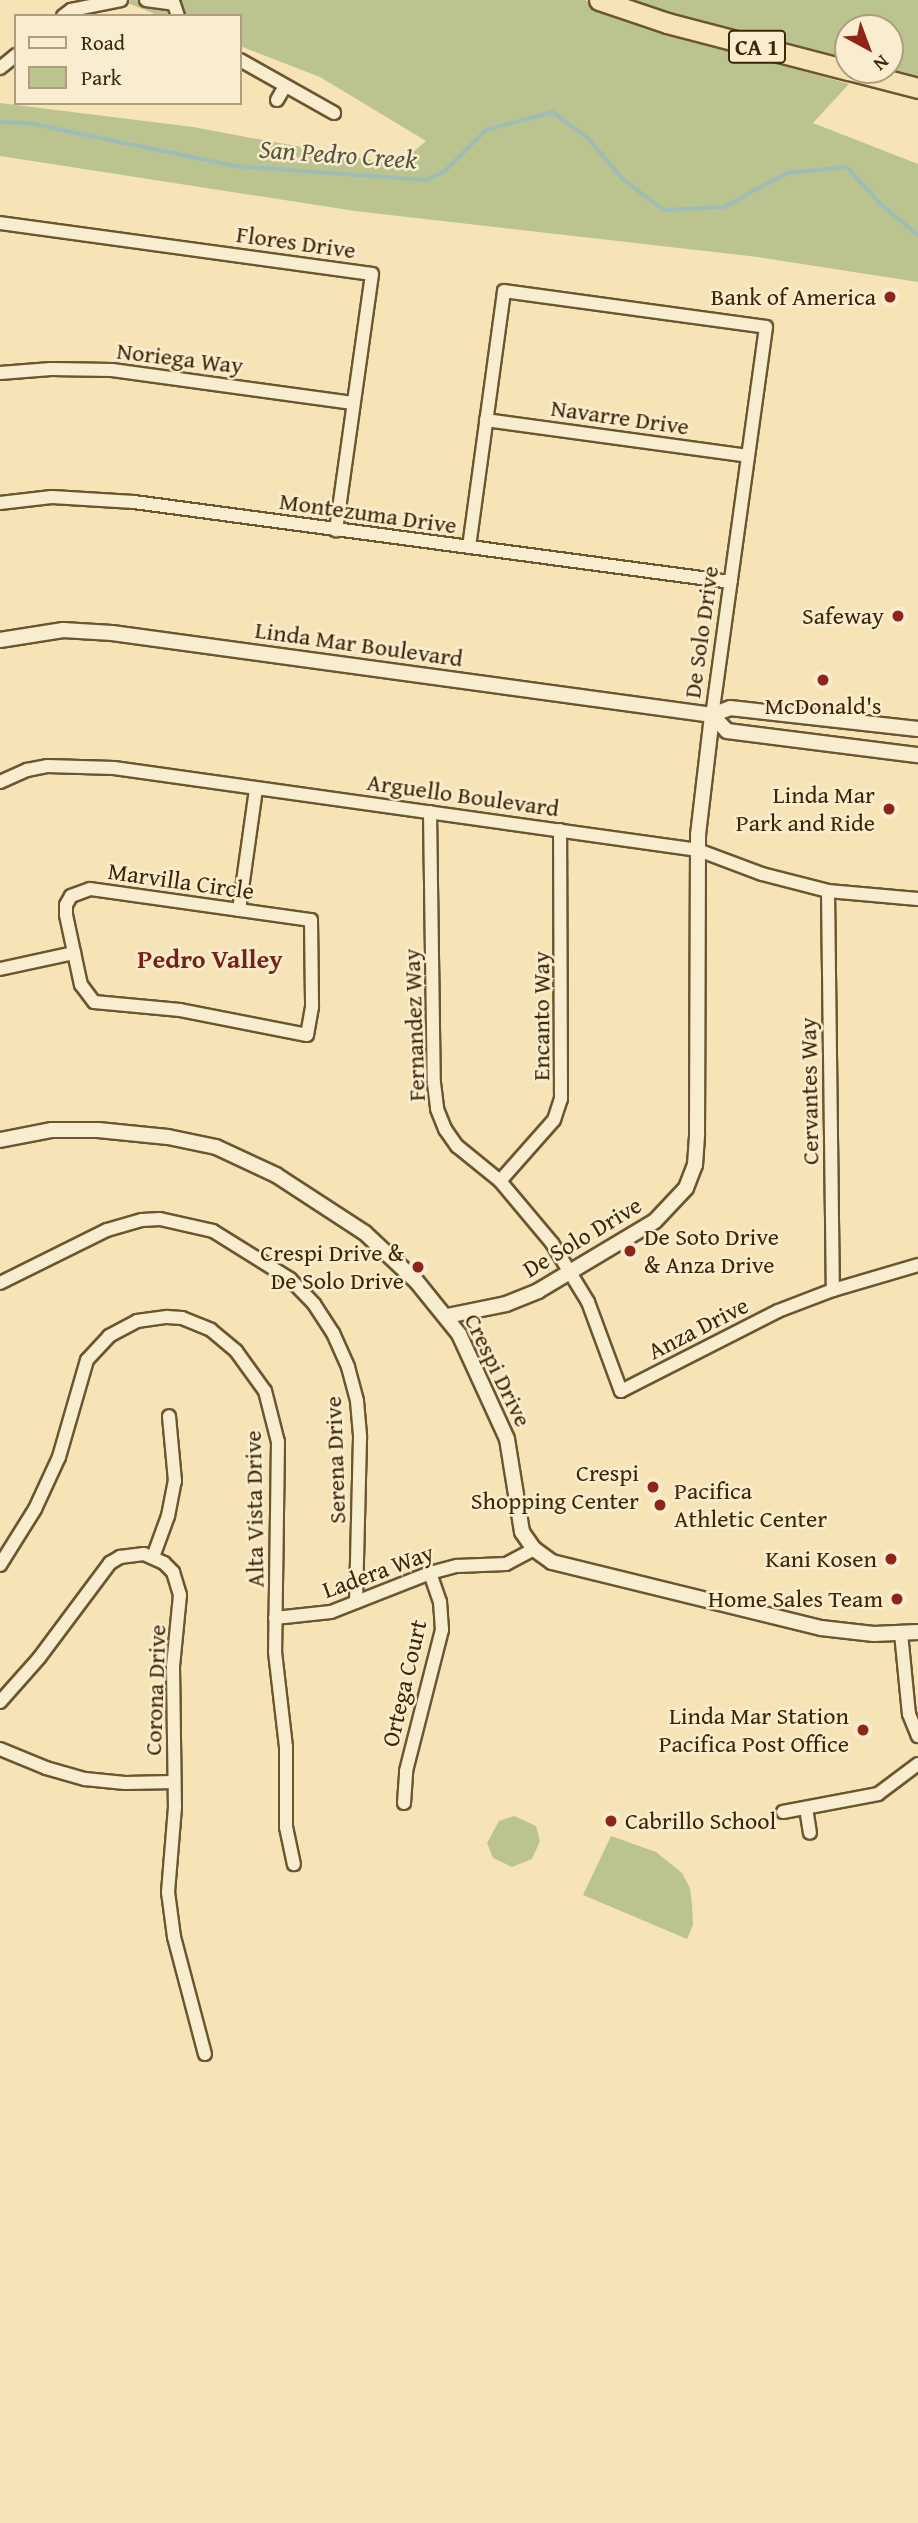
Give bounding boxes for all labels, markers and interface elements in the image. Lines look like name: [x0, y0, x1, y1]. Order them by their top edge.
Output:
legend: [14, 14, 242, 105]
north arrow: [834, 14, 904, 84]
text: Road: [81, 27, 125, 58]
road number: CA 1: [727, 28, 787, 66]
text: N: [867, 49, 895, 78]
text: Park: [81, 62, 122, 93]
water label: San Pedro Creek: [258, 133, 418, 175]
street label: Flores Drive: [235, 219, 357, 265]
place label: Bank of America: [711, 283, 876, 311]
marker: Bank of America: [882, 289, 898, 305]
street label: Noriega Way: [115, 336, 245, 380]
street label: Navarre Drive: [549, 393, 691, 441]
street label: Montezuma Drive: [278, 486, 458, 540]
street label: De Solo Drive: [677, 564, 725, 700]
place label: Safeway: [802, 602, 884, 630]
marker: Safeway: [890, 608, 906, 624]
street label: Linda Mar Boulevard: [253, 615, 465, 673]
marker: McDonald's: [815, 672, 831, 688]
place label: McDonald's: [764, 692, 882, 720]
street label: Arguello Boulevard: [365, 767, 561, 823]
place label: Linda Mar Park and Ride: [736, 781, 875, 837]
marker: Linda Mar Park and Ride: [881, 801, 897, 817]
street label: Marvilla Circle: [106, 856, 256, 906]
district label: Pedro Valley: [137, 943, 283, 975]
street label: Fernandez Way: [397, 948, 431, 1102]
street label: Encanto Way: [527, 951, 555, 1081]
street label: Cervantes Way: [793, 1017, 825, 1165]
street label: De Solo Drive: [517, 1190, 647, 1284]
place label: De Soto Drive & Anza Drive: [644, 1223, 779, 1279]
place label: Crespi Drive & De Solo Drive: [260, 1239, 404, 1295]
marker: De Soto Drive & Anza Drive: [622, 1243, 638, 1259]
marker: Crespi Drive & De Solo Drive: [410, 1259, 426, 1275]
street label: Anza Drive: [643, 1290, 753, 1366]
street label: Crespi Drive: [458, 1309, 538, 1431]
street label: Serena Drive: [318, 1396, 352, 1524]
street label: Alta Vista Drive: [238, 1430, 270, 1588]
place label: Crespi Shopping Center: [471, 1459, 639, 1515]
place label: Pacifica Athletic Center: [674, 1477, 827, 1533]
marker: Crespi Shopping Center: [645, 1479, 661, 1495]
marker: Pacifica Athletic Center: [652, 1497, 668, 1513]
street label: Ladera Way: [318, 1538, 438, 1604]
place label: Kani Kosen: [765, 1545, 877, 1573]
marker: Kani Kosen: [883, 1551, 899, 1567]
place label: Home Sales Team: [708, 1585, 883, 1613]
marker: Home Sales Team: [889, 1591, 905, 1607]
street label: Ortega Court: [375, 1617, 433, 1749]
street label: Corona Drive: [138, 1624, 172, 1756]
place label: Linda Mar Station Pacifica Post Office: [659, 1702, 849, 1758]
marker: Linda Mar Station Pacifica Post Office: [855, 1722, 871, 1738]
place label: Cabrillo School: [625, 1807, 776, 1835]
marker: Cabrillo School: [603, 1813, 619, 1829]

